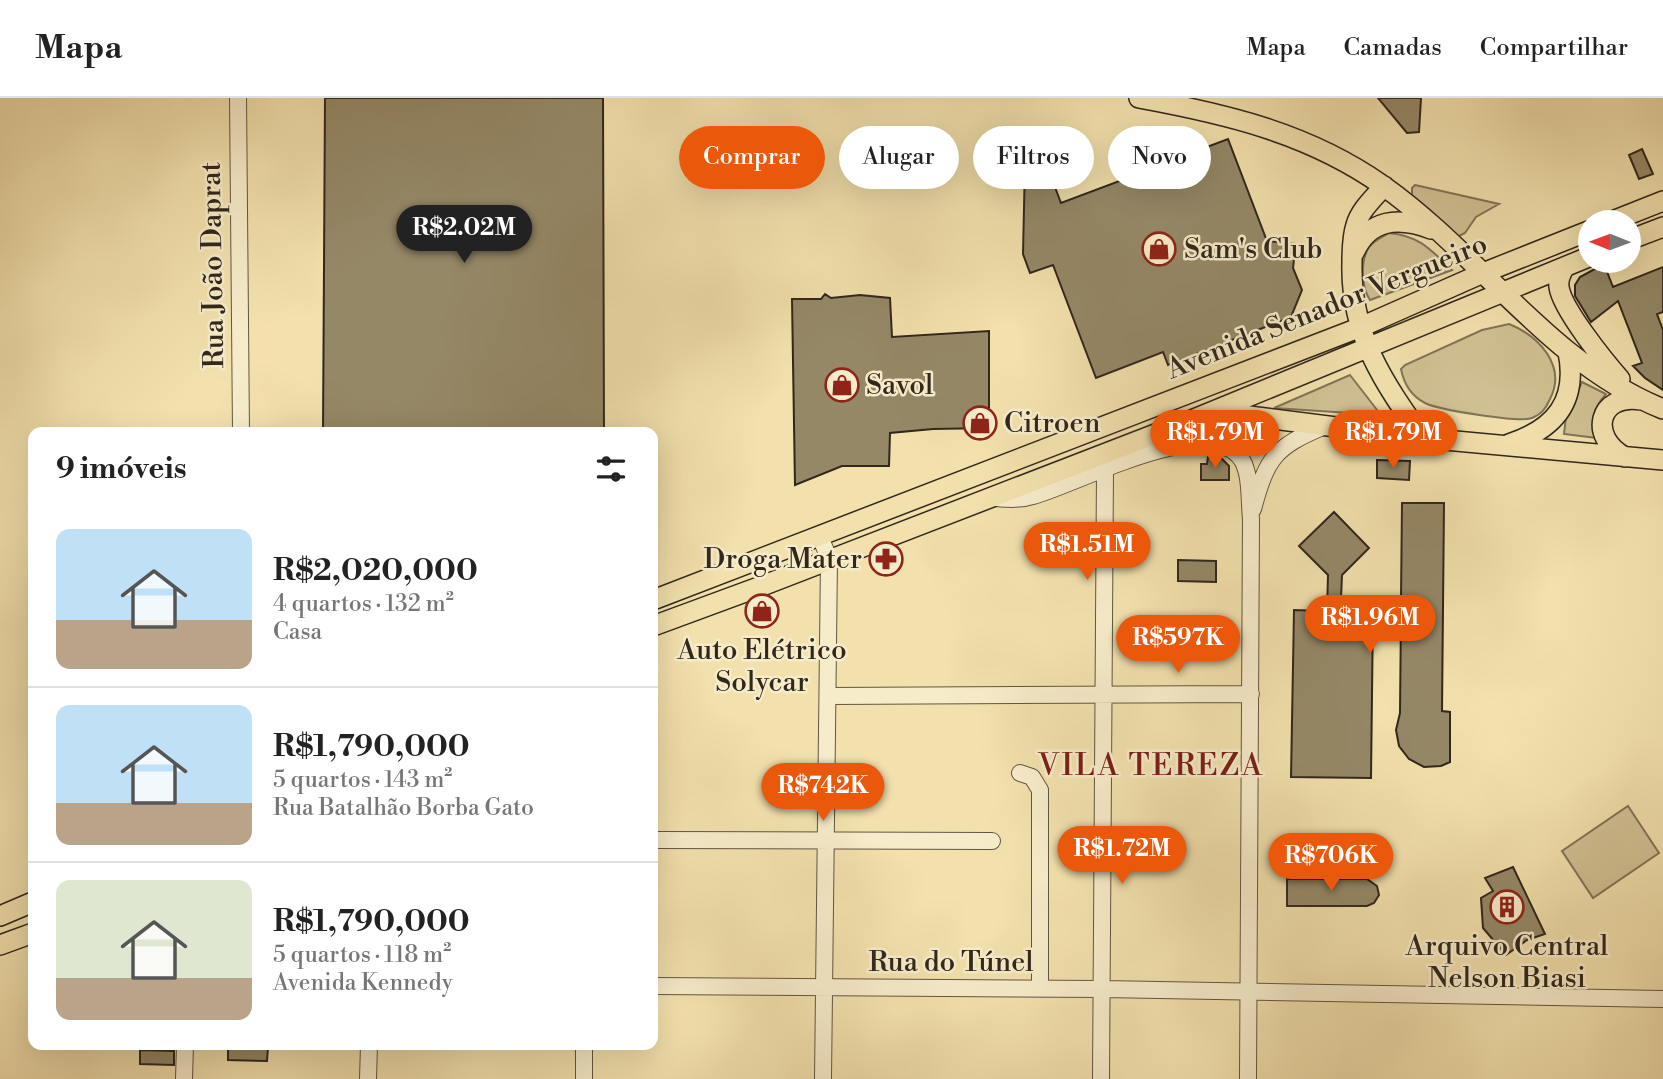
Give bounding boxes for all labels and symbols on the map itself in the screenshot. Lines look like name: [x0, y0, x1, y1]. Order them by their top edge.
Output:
street label: Rua João Daprat: [194, 161, 232, 369]
pin: R$2.02M: [399, 206, 529, 265]
north arrow: [1578, 210, 1642, 273]
street label: Avenida Senador Vergueiro: [1161, 227, 1492, 388]
shop icon: Sam's Club: [1140, 230, 1178, 268]
place label: Sam's Club: [1184, 232, 1323, 267]
shop icon: Savol: [823, 366, 861, 404]
place label: Savol: [866, 368, 933, 403]
shop icon: Citroen: [961, 404, 999, 442]
place label: Citroen: [1004, 406, 1101, 441]
pin: R$1.79M: [1150, 410, 1280, 470]
pin: R$1.79M: [1328, 410, 1458, 470]
pin: R$1.51M: [1022, 522, 1152, 582]
pharmacy icon: Droga Mater: [867, 540, 905, 578]
place label: Droga Mater: [703, 542, 862, 577]
shop icon: Auto Elétrico Solycar: [743, 592, 781, 630]
pin: R$1.96M: [1305, 596, 1435, 655]
pin: R$597K: [1121, 616, 1235, 675]
place label: Auto Elétrico Solycar: [676, 633, 847, 700]
district label: VILA TEREZA: [1037, 747, 1264, 785]
pin: R$742K: [766, 764, 880, 823]
pin: R$1.72M: [1057, 826, 1187, 886]
pin: R$706K: [1274, 834, 1388, 893]
building icon: Arquivo Central Nelson Biasi: [1488, 888, 1526, 926]
place label: Arquivo Central Nelson Biasi: [1405, 929, 1608, 996]
street label: Rua do Túnel: [868, 945, 1034, 980]

